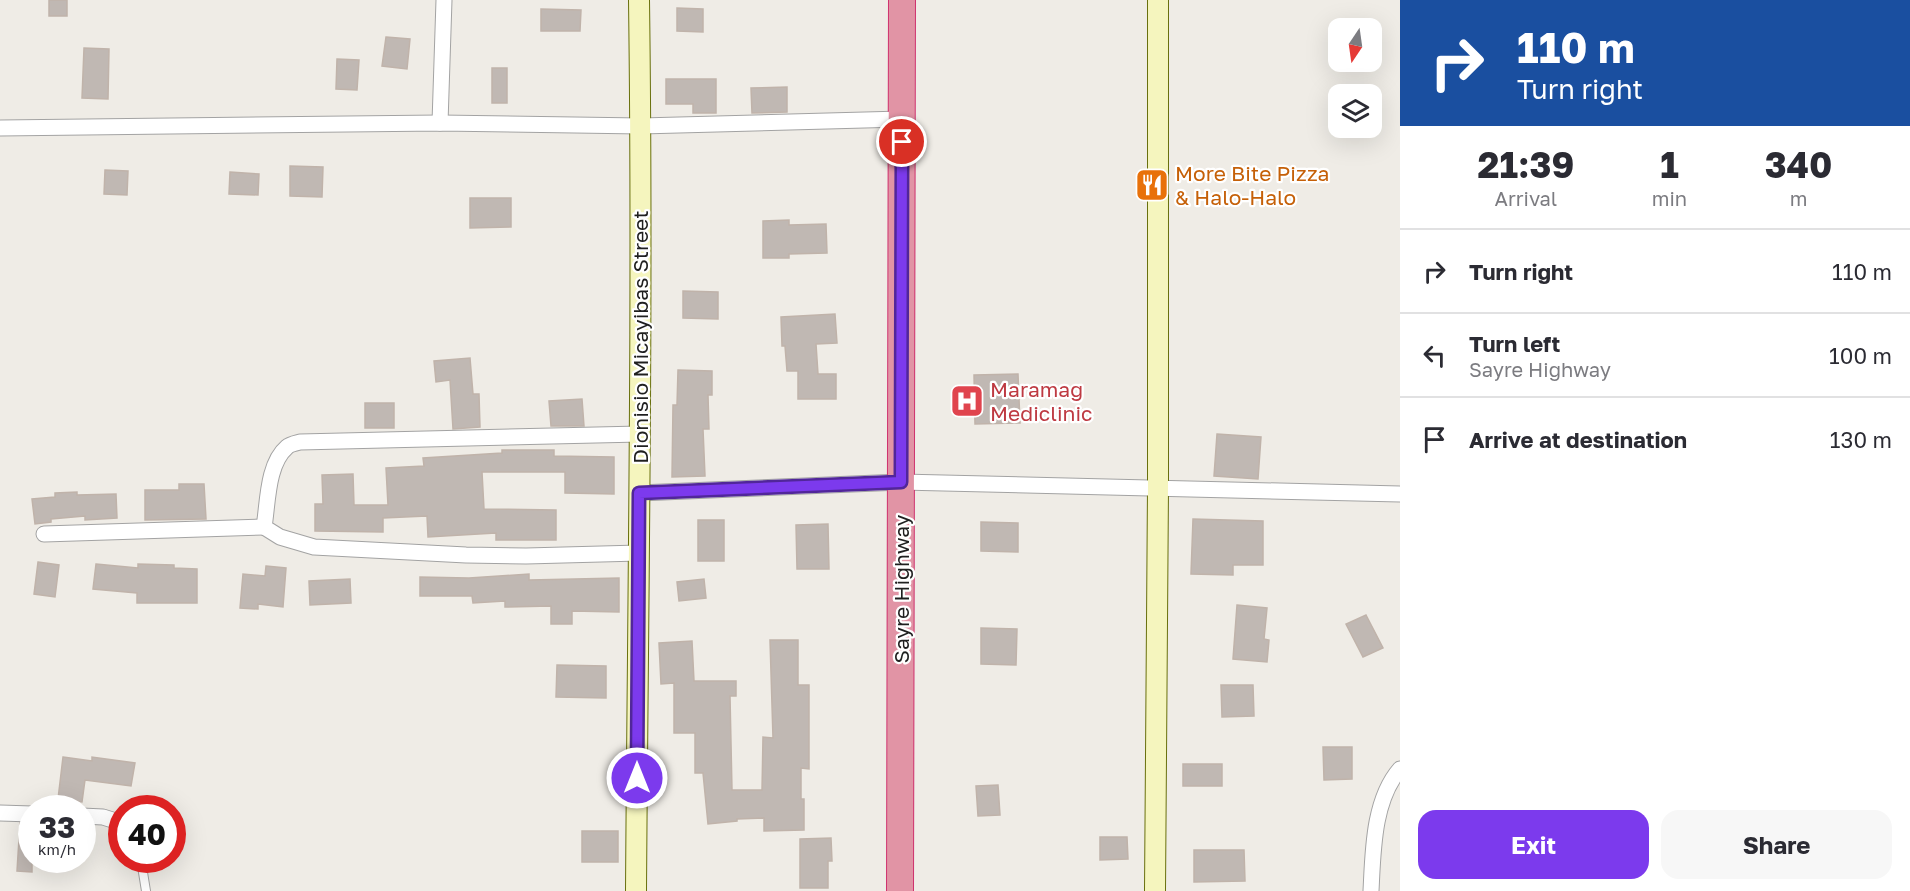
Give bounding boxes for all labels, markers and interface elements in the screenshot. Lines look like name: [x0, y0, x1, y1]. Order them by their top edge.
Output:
north arrow: [1328, 18, 1382, 72]
map controls: [1328, 18, 1382, 138]
text: 110 m: [1517, 22, 1635, 72]
icon: right: [1418, 24, 1496, 102]
text: Turn right: [1517, 73, 1643, 105]
button: layers: [1328, 84, 1382, 138]
pin: [876, 116, 927, 167]
icon: arrive: [885, 125, 918, 158]
text: 21:39: [1477, 143, 1574, 186]
text: 1: [1660, 143, 1679, 186]
text: 340: [1765, 143, 1833, 186]
place label: More Bite Pizza & Halo-Halo: [1175, 160, 1329, 210]
restaurant icon: More Bite Pizza & Halo-Halo: [1134, 167, 1170, 203]
text: Arrival: [1495, 186, 1557, 210]
text: min: [1652, 186, 1687, 210]
text: m: [1790, 186, 1807, 210]
street label: Dionisio Micayibas Street: [627, 210, 653, 464]
icon: right: [1418, 255, 1451, 288]
text: Turn right: [1469, 258, 1573, 285]
text: 110 m: [1832, 258, 1892, 285]
text: Turn left: [1469, 330, 1560, 357]
icon: left: [1418, 339, 1451, 372]
text: 100 m: [1829, 342, 1892, 369]
text: Sayre Highway: [1469, 357, 1611, 381]
place label: Maramag Mediclinic: [990, 376, 1093, 426]
hospital icon: Maramag Mediclinic: [949, 383, 985, 419]
icon: arrive: [1418, 423, 1451, 456]
text: Arrive at destination: [1469, 426, 1687, 453]
text: 130 m: [1830, 426, 1892, 453]
street label: Sayre Highway: [888, 514, 914, 664]
position arrow: [605, 746, 669, 810]
speed limit sign: 40: [108, 795, 186, 873]
text: 33: [39, 809, 75, 845]
button: Exit: [1418, 810, 1649, 879]
button: Share: [1661, 810, 1892, 879]
text: km/h: [38, 840, 76, 858]

